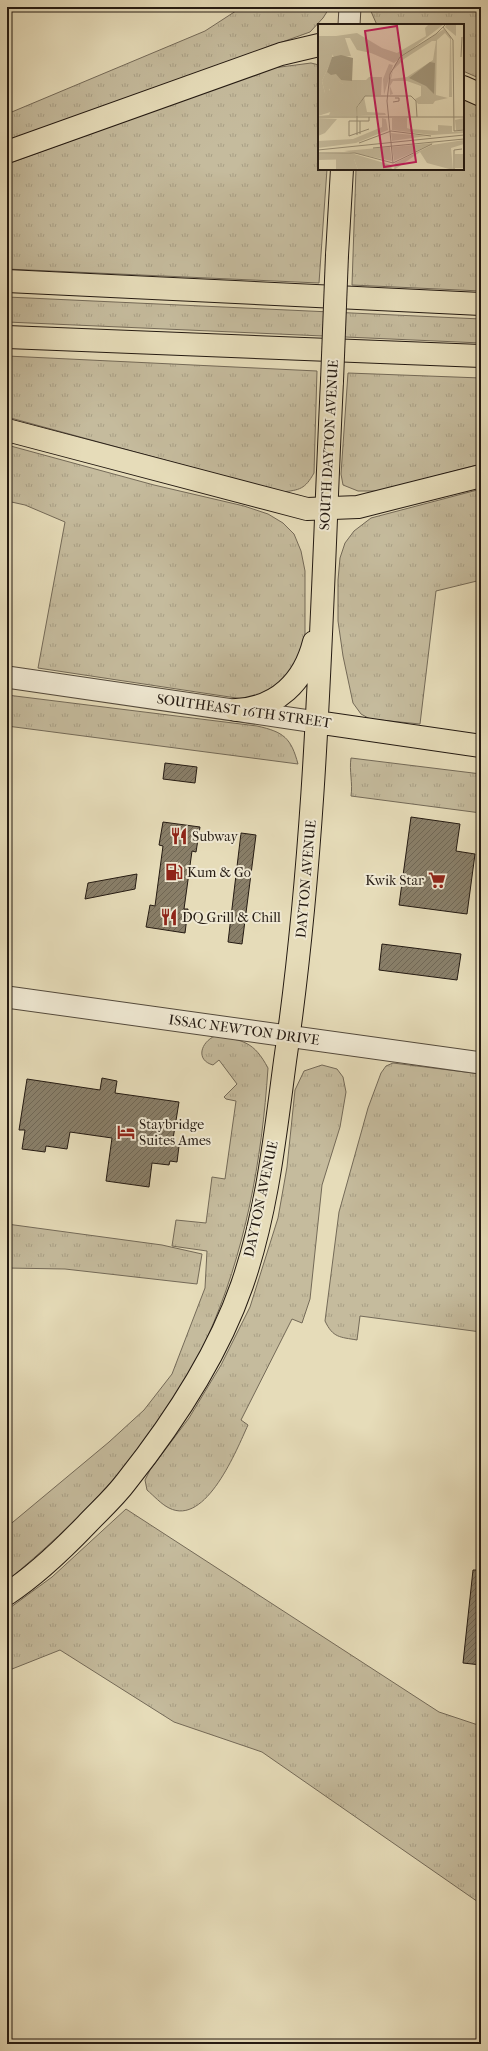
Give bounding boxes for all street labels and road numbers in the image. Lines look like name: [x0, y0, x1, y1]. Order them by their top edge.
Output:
street label: SOUTH DAYTON AVENUE: [316, 359, 342, 531]
street label: SOUTHEAST 16TH STREET: [156, 690, 333, 732]
street label: DAYTON AVENUE: [292, 819, 320, 939]
street label: ISSAC NEWTON DRIVE: [168, 1011, 321, 1049]
street label: DAYTON AVENUE: [240, 1139, 282, 1259]

